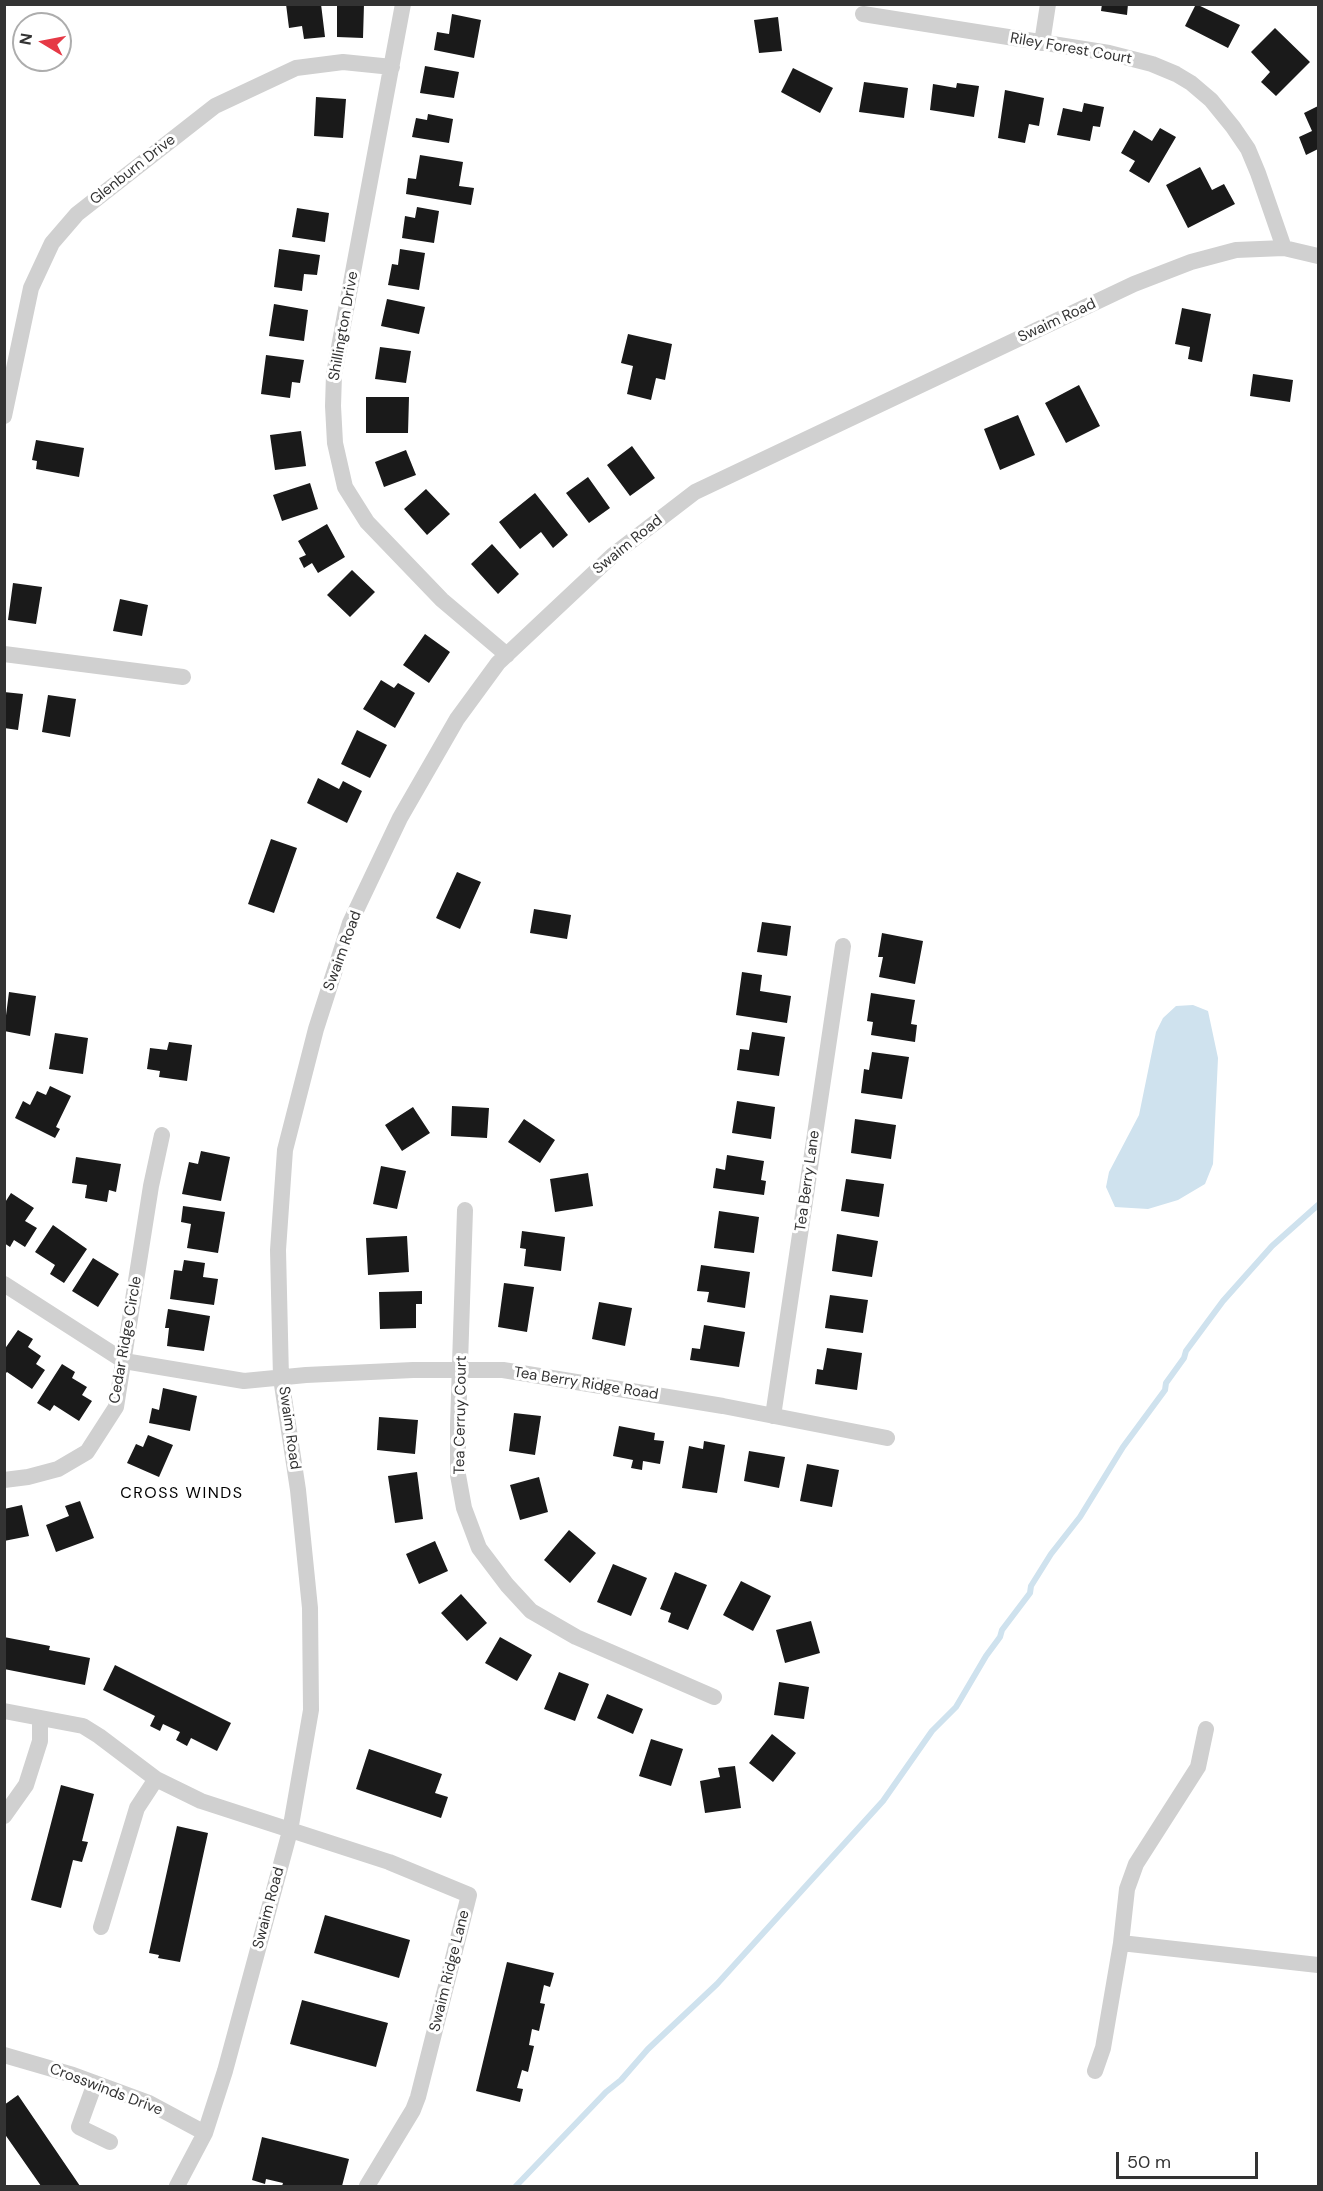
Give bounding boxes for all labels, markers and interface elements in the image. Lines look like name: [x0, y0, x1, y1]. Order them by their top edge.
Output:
north arrow: [12, 12, 72, 72]
street label: Riley Forest Court: [1009, 29, 1133, 69]
text: N: [14, 32, 37, 47]
street label: Glenburn Drive: [87, 131, 179, 209]
street label: Shillington Drive: [326, 270, 362, 382]
street label: Swaim Road: [1015, 295, 1099, 347]
street label: Swaim Road: [590, 512, 666, 578]
street label: Swaim Road: [320, 908, 366, 994]
street label: Tea Berry Lane: [792, 1129, 824, 1233]
street label: Cedar Ridge Circle: [106, 1275, 146, 1405]
street label: Tea Cerruy Court: [451, 1355, 471, 1475]
street label: Tea Berry Ridge Road: [512, 1364, 660, 1404]
street label: Swaim Road: [274, 1385, 304, 1471]
district label: CROSS WINDS: [120, 1484, 244, 1504]
street label: Swaim Road: [249, 1865, 289, 1951]
street label: Swaim Ridge Lane: [426, 1908, 474, 2034]
street label: Crosswinds Drive: [47, 2060, 165, 2120]
scale bar: [1119, 2140, 1262, 2178]
text: 50 m: [1127, 2150, 1171, 2174]

